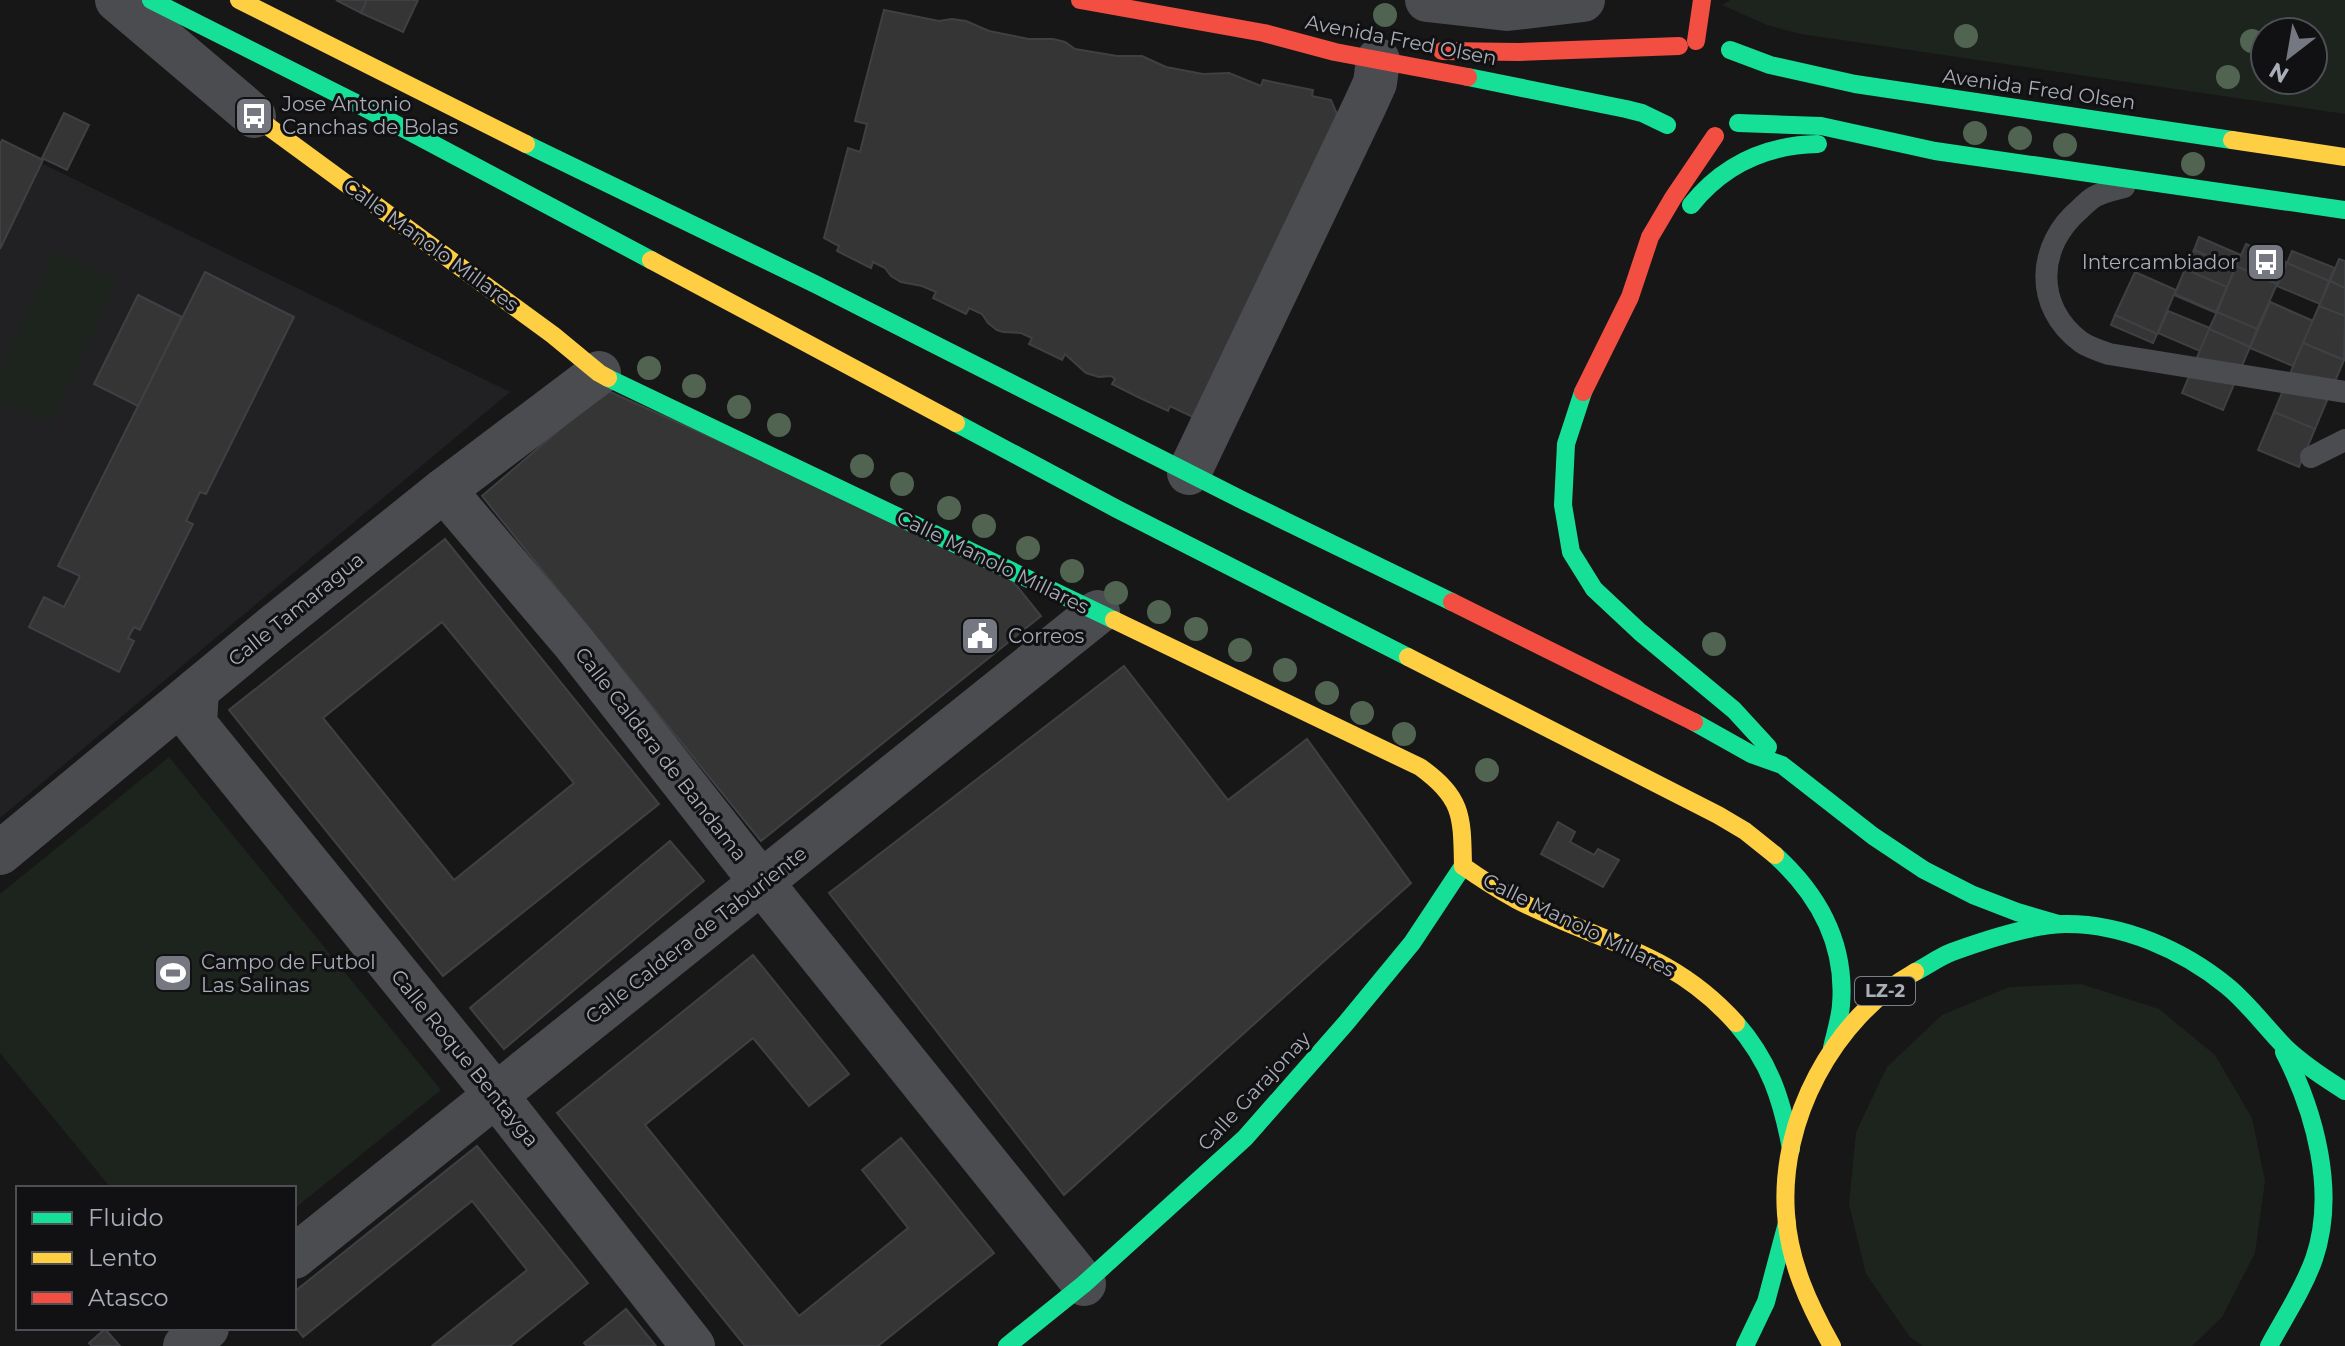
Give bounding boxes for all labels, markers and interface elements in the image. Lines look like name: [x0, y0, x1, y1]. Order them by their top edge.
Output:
street label: Avenida Fred Olsen: [1303, 10, 1499, 70]
north arrow: [2249, 16, 2329, 96]
text: N: [2264, 57, 2294, 89]
street label: Avenida Fred Olsen: [1941, 64, 2137, 114]
place label: Jose Antonio Canchas de Bolas: [281, 92, 458, 139]
bus stop icon: Jose Antonio Canchas de Bolas: [233, 95, 275, 137]
street label: Calle Manolo Millares: [339, 173, 523, 317]
bus stop icon: Intercambiador: [2245, 241, 2287, 283]
place label: Intercambiador: [2082, 250, 2238, 274]
street label: Calle Manolo Millares: [893, 505, 1093, 619]
street label: Calle Tamaragua: [223, 547, 369, 671]
public building icon: Correos: [959, 615, 1001, 657]
place label: Correos: [1008, 624, 1085, 648]
street label: Calle Caldera de Bandama: [570, 642, 752, 866]
street label: Calle Caldera de Taburiente: [581, 841, 811, 1029]
street label: Calle Manolo Millares: [1479, 868, 1679, 982]
place label: Campo de Futbol Las Salinas: [201, 950, 376, 997]
sports icon: Campo de Futbol Las Salinas: [152, 952, 194, 994]
street label: Calle Roque Bentayga: [386, 965, 544, 1151]
road number: LZ-2: [1855, 977, 1915, 1005]
street label: Calle Garajonay: [1193, 1026, 1315, 1155]
legend: [16, 1186, 296, 1330]
text: Fluido: [88, 1203, 164, 1232]
text: Lento: [88, 1243, 157, 1272]
text: Atasco: [88, 1283, 169, 1312]

